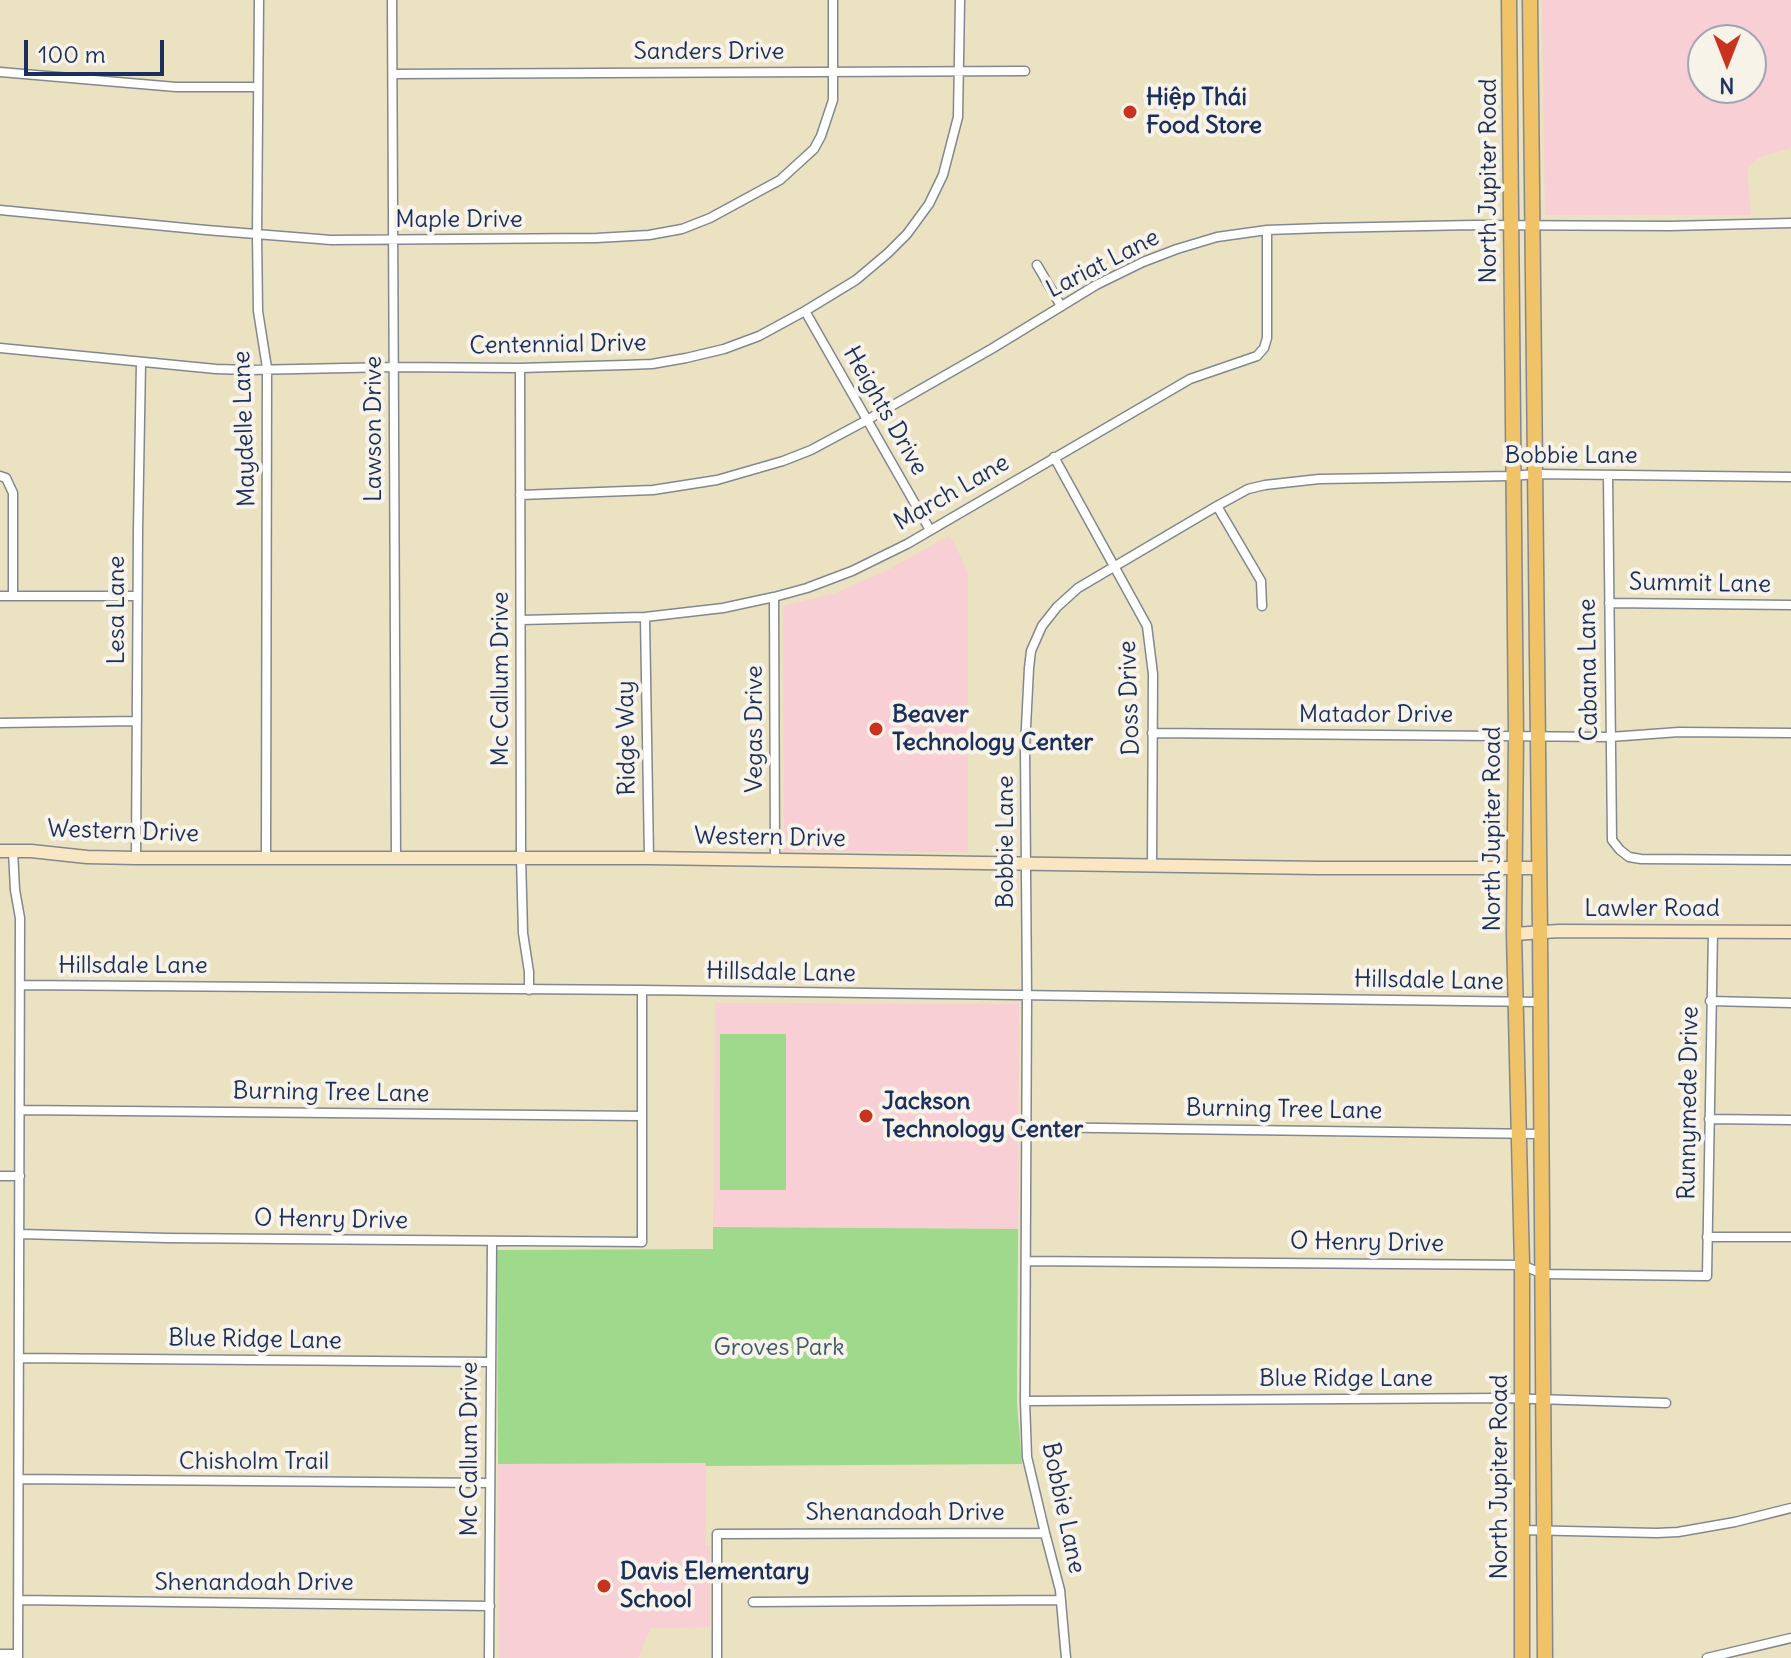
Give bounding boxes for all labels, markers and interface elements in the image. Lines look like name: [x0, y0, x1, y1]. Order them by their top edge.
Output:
scale bar: [28, 24, 168, 74]
north arrow: [1687, 24, 1767, 104]
street label: Sanders Drive: [633, 38, 785, 66]
text: 100 m: [38, 39, 106, 69]
text: N: [1719, 72, 1735, 100]
street label: North Jupiter Road: [1475, 78, 1503, 284]
place label: Hiệp Thái Food Store: [1146, 84, 1262, 140]
marker: Hiệp Thái Food Store: [1121, 103, 1139, 121]
street label: Maple Drive: [395, 206, 523, 234]
street label: Lariat Lane: [1042, 223, 1164, 305]
street label: Centennial Drive: [469, 329, 647, 361]
street label: Heights Drive: [837, 341, 933, 481]
street label: Maydelle Lane: [228, 350, 262, 508]
street label: Lawson Drive: [360, 356, 388, 502]
street label: Bobbie Lane: [1504, 442, 1638, 470]
street label: March Lane: [889, 449, 1015, 537]
street label: Lesa Lane: [103, 555, 131, 665]
street label: Summit Lane: [1629, 568, 1771, 600]
street label: Mc Callum Drive: [487, 592, 515, 766]
street label: Cabana Lane: [1573, 598, 1605, 742]
street label: Doss Drive: [1114, 640, 1146, 756]
street label: Vegas Drive: [741, 665, 769, 793]
street label: Ridge Way: [612, 680, 642, 796]
place label: Beaver Technology Center: [892, 701, 1093, 757]
street label: Matador Drive: [1299, 701, 1453, 729]
marker: Beaver Technology Center: [867, 720, 885, 738]
street label: North Jupiter Road: [1479, 726, 1507, 932]
street label: Bobbie Lane: [992, 775, 1020, 909]
street label: Western Drive: [47, 815, 199, 849]
street label: Western Drive: [694, 822, 846, 854]
street label: Lawler Road: [1584, 895, 1720, 923]
street label: Hillsdale Lane: [58, 952, 208, 980]
street label: Hillsdale Lane: [706, 957, 856, 989]
street label: Hillsdale Lane: [1354, 965, 1504, 997]
street label: Runnymede Drive: [1673, 1006, 1705, 1200]
street label: Burning Tree Lane: [232, 1077, 430, 1109]
place label: Jackson Technology Center: [882, 1088, 1083, 1144]
street label: Burning Tree Lane: [1185, 1094, 1383, 1126]
marker: Jackson Technology Center: [857, 1107, 875, 1125]
street label: O Henry Drive: [254, 1204, 408, 1236]
street label: O Henry Drive: [1290, 1227, 1444, 1259]
street label: Blue Ridge Lane: [168, 1324, 342, 1356]
park label: Groves Park: [713, 1334, 845, 1362]
street label: Mc Callum Drive: [456, 1362, 484, 1536]
street label: Blue Ridge Lane: [1259, 1365, 1433, 1393]
street label: North Jupiter Road: [1486, 1374, 1514, 1580]
street label: Bobbie Lane: [1035, 1440, 1091, 1576]
street label: Chisholm Trail: [179, 1448, 329, 1476]
street label: Shenandoah Drive: [805, 1499, 1005, 1527]
place label: Davis Elementary School: [620, 1558, 810, 1614]
street label: Shenandoah Drive: [154, 1569, 354, 1597]
marker: Davis Elementary School: [595, 1577, 613, 1595]

